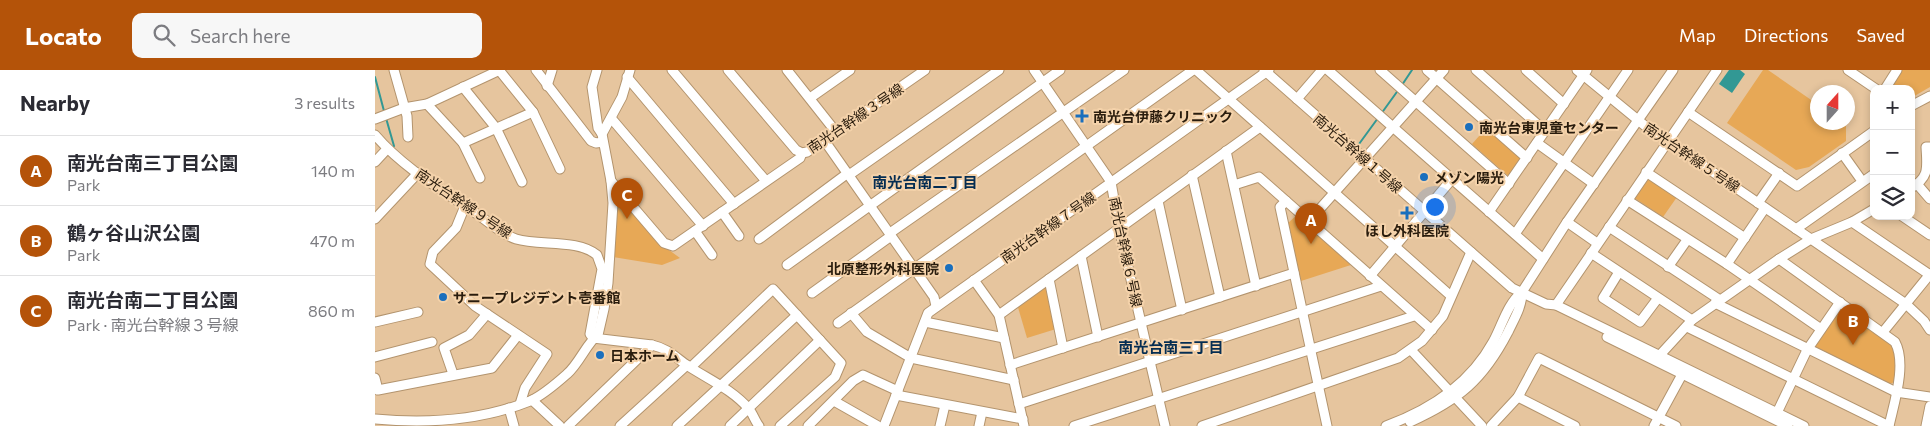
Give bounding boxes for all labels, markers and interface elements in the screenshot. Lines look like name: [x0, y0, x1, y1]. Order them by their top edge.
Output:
search box: [132, 13, 482, 58]
text: Locato: [25, 21, 102, 50]
icon: search: [150, 21, 178, 49]
text: Search here: [190, 24, 290, 47]
text: Map: [1679, 24, 1716, 46]
text: Directions: [1744, 24, 1828, 46]
text: Saved: [1856, 24, 1905, 46]
street label: 南光台幹線３号線: [804, 80, 906, 156]
north arrow: [1810, 85, 1855, 130]
map controls: [1870, 85, 1915, 220]
button: +: [1870, 85, 1915, 130]
text: Nearby: [20, 90, 90, 115]
text: 3 results: [294, 93, 355, 112]
place label: 南光台伊藤クリニック: [1093, 108, 1233, 125]
marker: 南光台伊藤クリニック: [1075, 109, 1089, 123]
street label: 南光台幹線１号線: [1310, 110, 1406, 196]
place label: 南光台東児童センター: [1479, 119, 1619, 136]
street label: 南光台幹線５号線: [1641, 119, 1743, 195]
marker: 南光台東児童センター: [1463, 121, 1475, 133]
button: −: [1870, 130, 1915, 175]
text: 南光台南三丁目公園: [67, 151, 238, 174]
text: A: [30, 161, 42, 180]
text: 140 m: [311, 161, 355, 180]
street label: 南光台幹線９号線: [413, 165, 515, 241]
place label: メゾン陽光: [1434, 169, 1504, 186]
marker: メゾン陽光: [1418, 171, 1430, 183]
district label: 南光台南二丁目: [872, 173, 978, 191]
text: Park: [67, 175, 100, 194]
button: layers: [1870, 175, 1915, 220]
pin: C: [611, 178, 643, 219]
street label: 南光台幹線７号線: [997, 188, 1099, 266]
your location: [1422, 194, 1448, 220]
street label: 南光台幹線６号線: [1106, 195, 1146, 309]
pin: A: [1295, 203, 1327, 244]
marker: ほし外科医院: [1400, 206, 1414, 220]
text: 鶴ヶ谷山沢公園: [67, 221, 200, 244]
place label: ほし外科医院: [1365, 222, 1449, 239]
text: B: [31, 231, 41, 250]
text: 470 m: [310, 231, 355, 250]
text: Park: [67, 245, 100, 264]
place label: 北原整形外科医院: [827, 260, 939, 277]
marker: 北原整形外科医院: [943, 262, 955, 274]
text: 南光台南二丁目公園: [67, 288, 238, 311]
place label: サニープレジデント壱番館: [453, 289, 620, 306]
marker: サニープレジデント壱番館: [437, 291, 449, 303]
text: C: [31, 301, 41, 320]
text: 860 m: [308, 301, 355, 320]
pin: B: [1837, 304, 1869, 345]
text: Park · 南光台幹線３号線: [67, 315, 238, 334]
district label: 南光台南三丁目: [1118, 338, 1224, 356]
place label: 日本ホーム: [610, 347, 680, 364]
marker: 日本ホーム: [594, 349, 606, 361]

